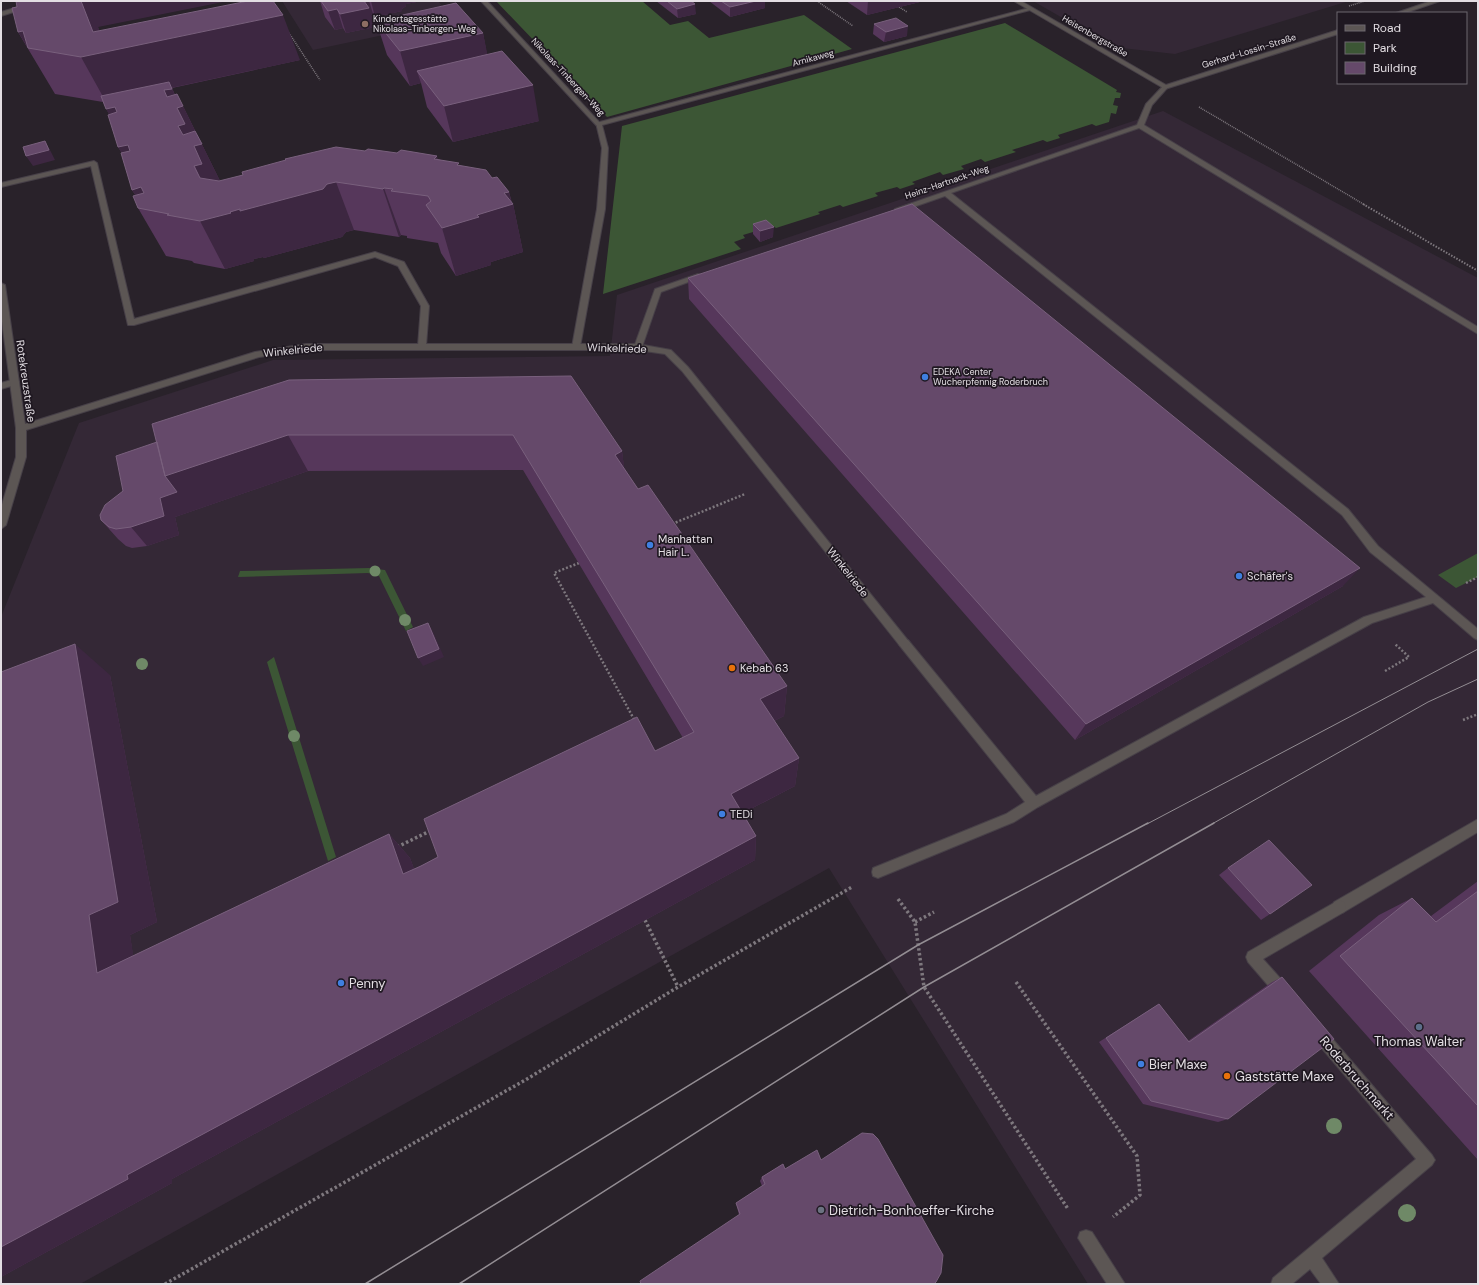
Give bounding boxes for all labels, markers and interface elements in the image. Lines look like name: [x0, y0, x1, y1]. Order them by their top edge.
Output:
street label: Heisenbergstraße: [1060, 12, 1130, 60]
legend: [1337, 12, 1467, 84]
place label: Kindertagesstätte Nikolaas-Tinbergen-Weg: [373, 13, 476, 35]
marker: Kindertagesstätte Nikolaas-Tinbergen-Weg: [360, 19, 370, 29]
text: Road: [1373, 20, 1401, 36]
street label: Gerhard-Lossin-Straße: [1200, 31, 1298, 71]
street label: Nikolaas-Tinbergen-Weg: [528, 35, 608, 119]
text: Park: [1373, 40, 1397, 56]
street label: Arnikaweg: [791, 47, 835, 69]
text: Building: [1373, 60, 1417, 76]
street label: Heinz-Hartnack-Weg: [903, 162, 991, 202]
street label: Rotekreuzstraße: [13, 339, 39, 423]
street label: Winkelriede: [263, 340, 323, 360]
street label: Winkelriede: [587, 340, 647, 356]
place label: EDEKA Center Wucherpfennig Roderbruch: [933, 366, 1048, 388]
marker: EDEKA Center Wucherpfennig Roderbruch: [920, 372, 930, 382]
place label: Manhattan Hair L.: [658, 532, 713, 559]
marker: Manhattan Hair L.: [645, 540, 655, 550]
street label: Winkelriede: [824, 544, 872, 600]
place label: Schäfer's: [1247, 569, 1293, 583]
marker: Schäfer's: [1234, 571, 1244, 581]
place label: Kebab 63: [740, 661, 788, 675]
marker: Kebab 63: [727, 663, 737, 673]
place label: TEDi: [730, 807, 753, 821]
marker: TEDi: [717, 809, 727, 819]
place label: Penny: [349, 975, 386, 992]
marker: Penny: [336, 978, 346, 988]
marker: Thomas Walter: [1414, 1022, 1424, 1032]
street label: Roderbruchmarkt: [1316, 1032, 1398, 1124]
place label: Thomas Walter: [1374, 1033, 1464, 1050]
place label: Bier Maxe: [1149, 1056, 1207, 1073]
marker: Bier Maxe: [1136, 1059, 1146, 1069]
place label: Gaststätte Maxe: [1235, 1068, 1334, 1085]
marker: Gaststätte Maxe: [1222, 1071, 1232, 1081]
place label: Dietrich-Bonhoeffer-Kirche: [829, 1202, 994, 1219]
marker: Dietrich-Bonhoeffer-Kirche: [816, 1205, 826, 1215]

